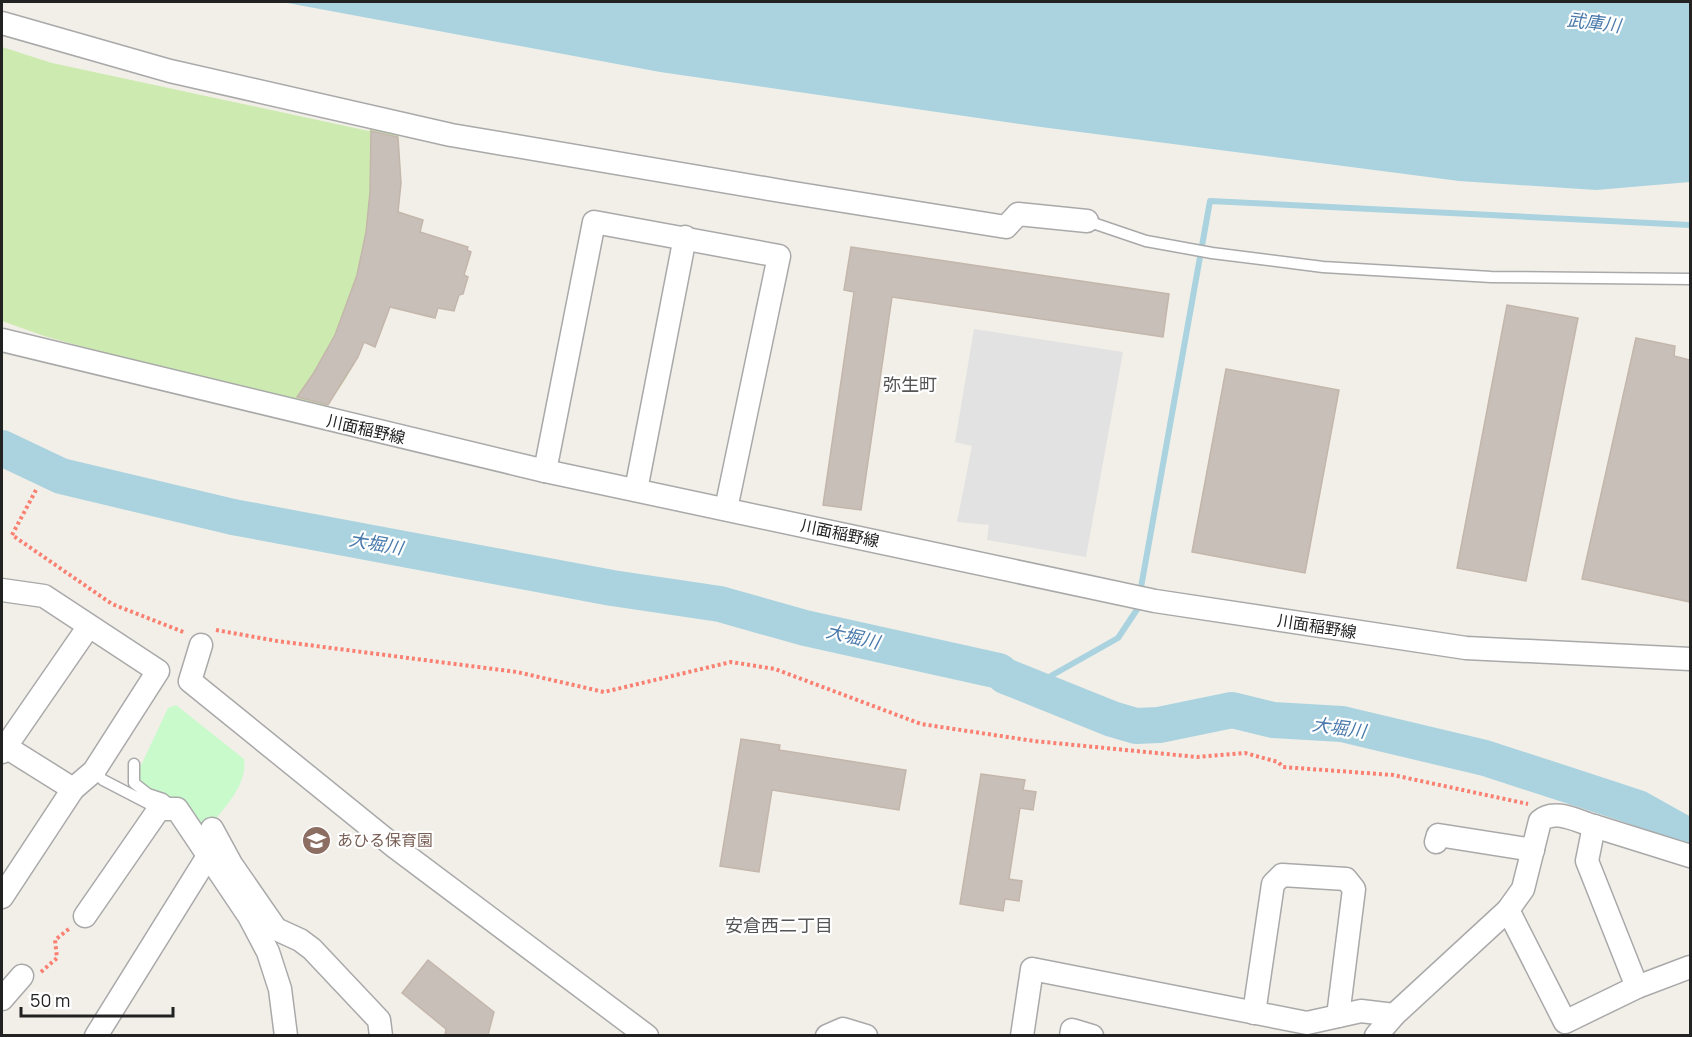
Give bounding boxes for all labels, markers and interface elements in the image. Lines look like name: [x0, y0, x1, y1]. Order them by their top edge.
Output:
water label: 武庫川: [1566, 7, 1624, 37]
district label: 弥生町: [883, 372, 937, 396]
street label: 川面稲野線: [325, 409, 407, 449]
street label: 川面稲野線: [799, 514, 881, 552]
water label: 大堀川: [347, 526, 407, 560]
street label: 川面稲野線: [1276, 609, 1358, 643]
water label: 大堀川: [824, 618, 884, 654]
water label: 大堀川: [1311, 711, 1369, 743]
school or university icon: あひる保育園: [300, 824, 332, 856]
place label: あひる保育園: [337, 829, 433, 851]
district label: 安倉西二丁目: [725, 913, 833, 937]
scale bar: [21, 980, 172, 1018]
text: 50 m: [30, 988, 70, 1012]

